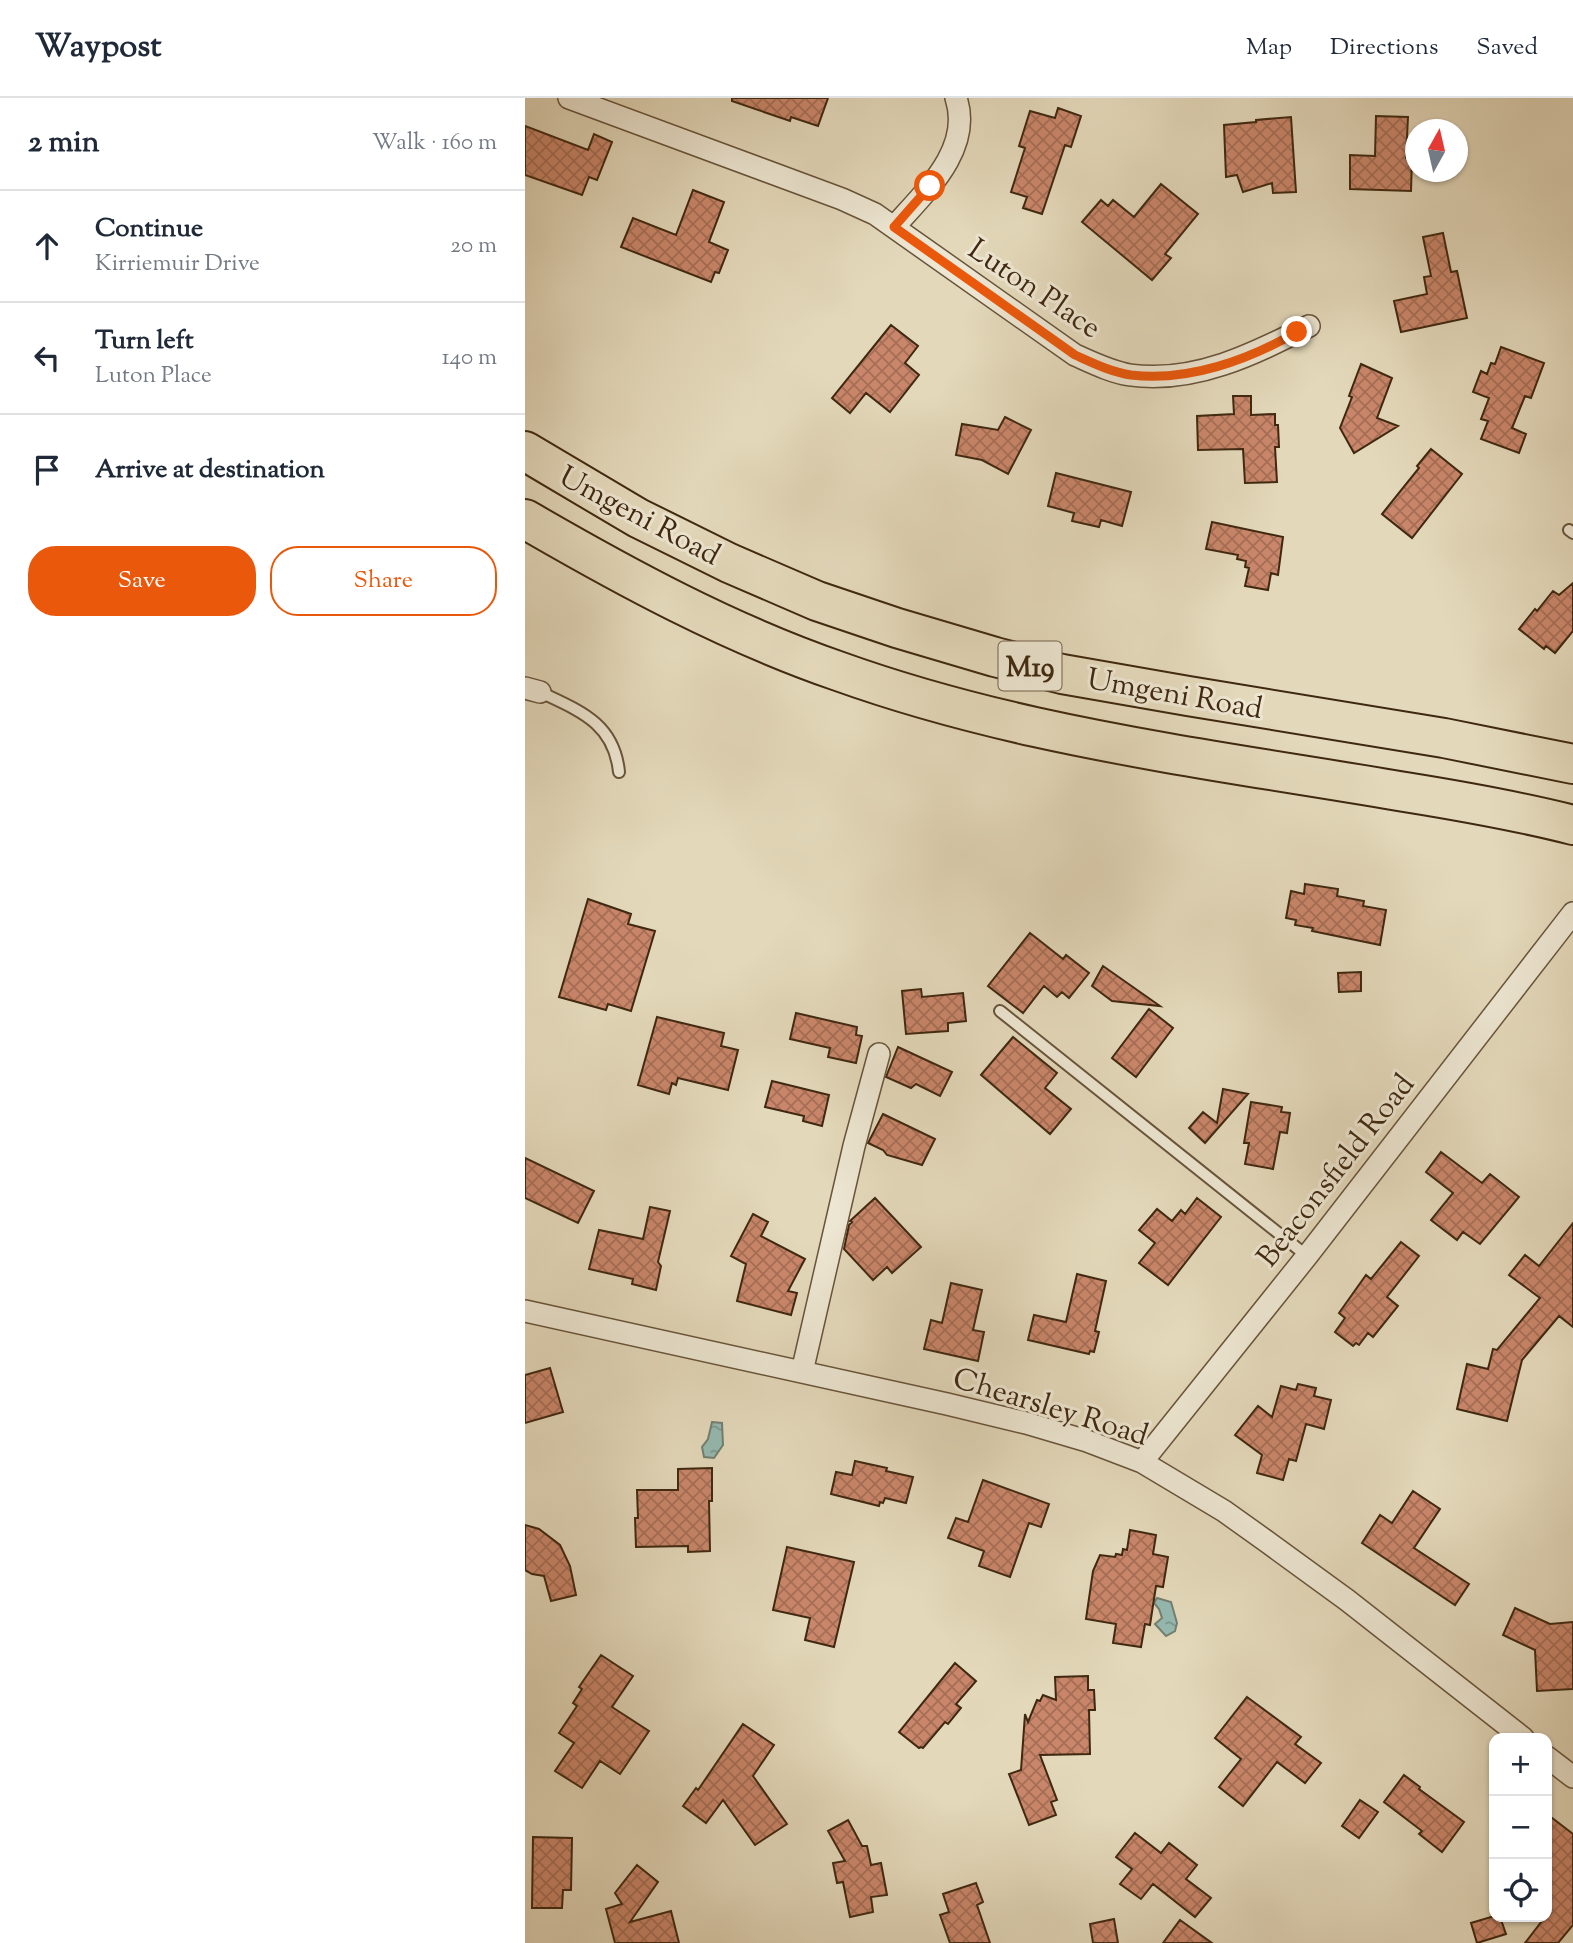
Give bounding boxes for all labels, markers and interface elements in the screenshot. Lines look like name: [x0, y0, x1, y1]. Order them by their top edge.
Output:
text: Waypost: [35, 24, 162, 72]
text: Map: [1246, 31, 1292, 65]
text: Directions: [1330, 31, 1438, 65]
text: Saved: [1476, 31, 1538, 65]
north arrow: [1405, 119, 1468, 182]
text: 2 min: [28, 122, 100, 165]
text: Walk · 160 m: [372, 127, 497, 160]
route start: [914, 170, 945, 201]
text: Continue: [95, 211, 203, 248]
icon: ahead: [28, 227, 66, 265]
text: 20 m: [450, 230, 497, 263]
street label: Luton Place: [958, 230, 1109, 351]
text: Kirriemuir Drive: [95, 248, 260, 281]
route end: [1281, 316, 1312, 347]
text: Turn left: [95, 323, 194, 360]
icon: left: [28, 339, 66, 377]
text: 140 m: [442, 342, 497, 375]
text: Luton Place: [95, 360, 212, 393]
icon: arrive: [28, 451, 66, 489]
text: Arrive at destination: [95, 452, 325, 489]
street label: Umgeni Road: [550, 457, 727, 578]
button: Save: [28, 546, 256, 616]
button: Share: [270, 546, 497, 616]
road number: M19: [999, 642, 1061, 690]
street label: Umgeni Road: [1083, 659, 1266, 732]
street label: Beaconsfield Road: [1248, 1066, 1426, 1277]
street label: Chearsley Road: [947, 1358, 1153, 1459]
map controls: [1489, 1733, 1552, 1922]
button: +: [1489, 1733, 1552, 1796]
button: −: [1489, 1796, 1552, 1859]
button: locate: [1489, 1859, 1552, 1922]

